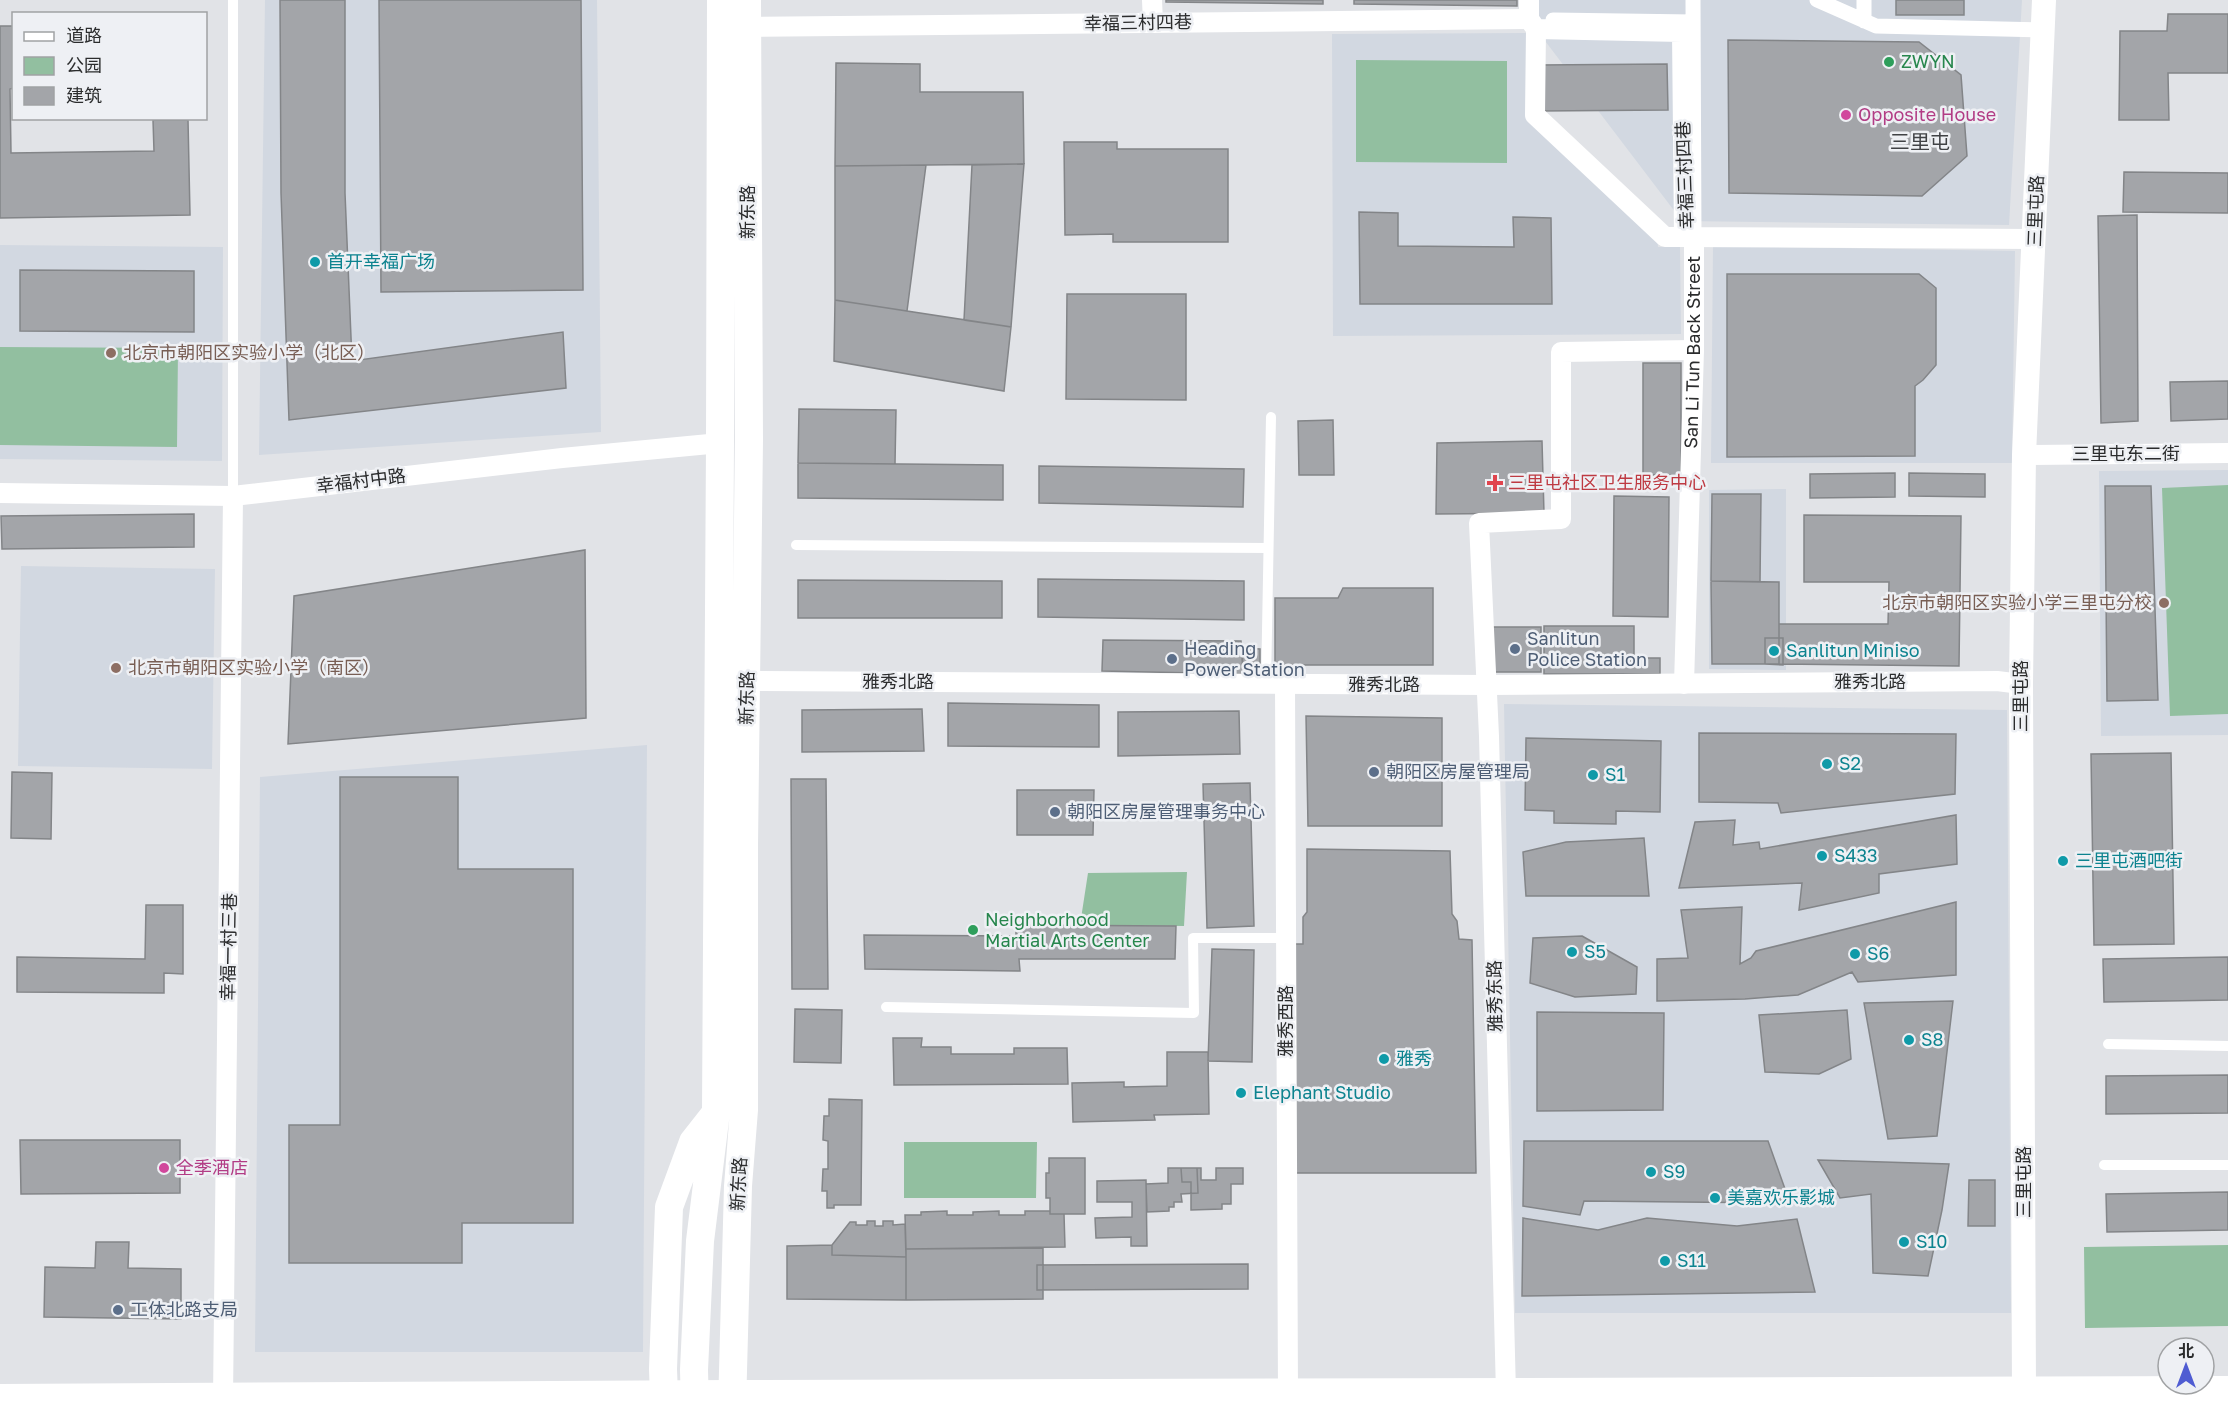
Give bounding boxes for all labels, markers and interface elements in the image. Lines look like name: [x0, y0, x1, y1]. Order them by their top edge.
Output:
street label: 幸福三村四巷: [1084, 10, 1192, 34]
legend: [12, 12, 207, 120]
text: 道路: [66, 24, 102, 46]
place label: ZWYN: [1901, 50, 1955, 72]
text: 公园: [66, 54, 102, 76]
marker: ZWYN: [1882, 55, 1896, 69]
text: 建筑: [66, 84, 102, 106]
place label: Opposite House: [1858, 103, 1996, 125]
marker: Opposite House: [1839, 108, 1853, 122]
street label: 幸福三村四巷: [1671, 121, 1697, 229]
district label: 三里屯: [1890, 129, 1950, 153]
street label: 三里屯路: [2023, 175, 2047, 247]
street label: 新东路: [736, 185, 758, 239]
place label: 首开幸福广场: [327, 250, 435, 272]
marker: 首开幸福广场: [308, 255, 322, 269]
street label: San Li Tun Back Street: [1679, 256, 1704, 449]
place label: 北京市朝阳区实验小学（北区）: [123, 341, 375, 363]
marker: 北京市朝阳区实验小学（北区）: [104, 346, 118, 360]
street label: 三里屯东二街: [2072, 442, 2180, 464]
street label: 幸福村中路: [315, 464, 407, 496]
place label: 三里屯社区卫生服务中心: [1508, 471, 1706, 493]
marker: 三里屯社区卫生服务中心: [1486, 474, 1504, 492]
place label: 北京市朝阳区实验小学三里屯分校: [1882, 591, 2152, 613]
marker: 北京市朝阳区实验小学三里屯分校: [2157, 596, 2171, 610]
place label: Sanlitun Police Station: [1527, 627, 1647, 670]
place label: Heading Power Station: [1184, 637, 1305, 680]
place label: Sanlitun Miniso: [1786, 639, 1920, 661]
marker: Sanlitun Police Station: [1508, 642, 1522, 656]
marker: Sanlitun Miniso: [1767, 644, 1781, 658]
marker: Heading Power Station: [1165, 652, 1179, 666]
place label: 北京市朝阳区实验小学（南区）: [128, 656, 380, 678]
street label: 三里屯路: [2009, 660, 2031, 732]
marker: 北京市朝阳区实验小学（南区）: [109, 661, 123, 675]
street label: 雅秀北路: [862, 670, 934, 692]
street label: 雅秀北路: [1834, 670, 1906, 692]
street label: 新东路: [735, 671, 757, 725]
street label: 雅秀北路: [1348, 673, 1420, 695]
place label: S2: [1839, 752, 1861, 774]
marker: S2: [1820, 757, 1834, 771]
place label: 朝阳区房屋管理局: [1386, 760, 1530, 782]
place label: S1: [1605, 763, 1626, 785]
marker: 朝阳区房屋管理局: [1367, 765, 1381, 779]
marker: S1: [1586, 768, 1600, 782]
place label: 朝阳区房屋管理事务中心: [1067, 800, 1265, 822]
marker: 朝阳区房屋管理事务中心: [1048, 805, 1062, 819]
place label: S433: [1834, 844, 1878, 866]
marker: S433: [1815, 849, 1829, 863]
place label: 三里屯酒吧街: [2075, 849, 2183, 871]
marker: 三里屯酒吧街: [2056, 854, 2070, 868]
street label: 幸福一村三巷: [216, 893, 240, 1001]
place label: Neighborhood Martial Arts Center: [985, 908, 1149, 951]
marker: Neighborhood Martial Arts Center: [966, 923, 980, 937]
place label: S5: [1584, 940, 1606, 962]
place label: S6: [1867, 942, 1889, 964]
marker: S5: [1565, 945, 1579, 959]
marker: S6: [1848, 947, 1862, 961]
street label: 雅秀东路: [1482, 960, 1506, 1032]
street label: 雅秀西路: [1274, 985, 1296, 1057]
place label: S8: [1921, 1028, 1944, 1050]
marker: S8: [1902, 1033, 1916, 1047]
place label: 雅秀: [1396, 1047, 1432, 1069]
marker: 雅秀: [1377, 1052, 1391, 1066]
place label: Elephant Studio: [1253, 1081, 1391, 1103]
marker: Elephant Studio: [1234, 1086, 1248, 1100]
street label: 三里屯路: [2012, 1146, 2034, 1218]
place label: 全季酒店: [176, 1156, 248, 1178]
street label: 新东路: [726, 1156, 750, 1211]
place label: S9: [1663, 1160, 1685, 1182]
marker: 全季酒店: [157, 1161, 171, 1175]
marker: S9: [1644, 1165, 1658, 1179]
place label: 美嘉欢乐影城: [1727, 1186, 1835, 1208]
marker: 美嘉欢乐影城: [1708, 1191, 1722, 1205]
place label: S10: [1916, 1230, 1947, 1252]
marker: S10: [1897, 1235, 1911, 1249]
place label: S11: [1677, 1249, 1706, 1271]
marker: S11: [1658, 1254, 1672, 1268]
place label: 工体北路支局: [130, 1298, 238, 1320]
marker: 工体北路支局: [111, 1303, 125, 1317]
north arrow: [2156, 1336, 2216, 1396]
text: 北: [2178, 1341, 2194, 1361]

